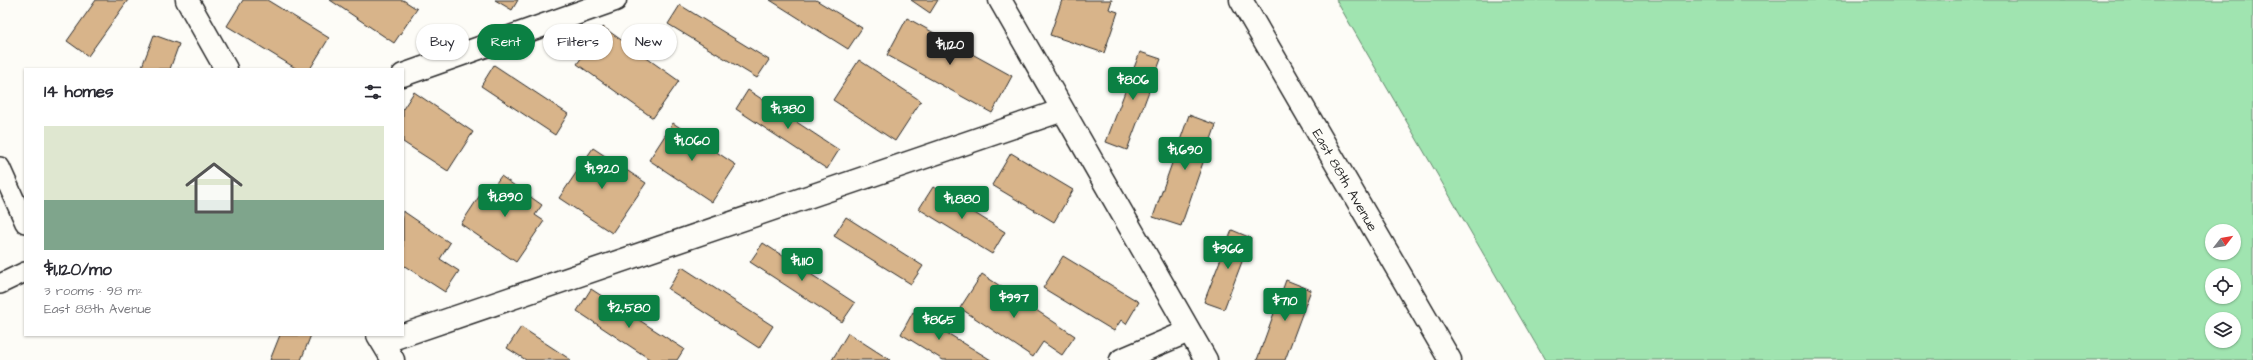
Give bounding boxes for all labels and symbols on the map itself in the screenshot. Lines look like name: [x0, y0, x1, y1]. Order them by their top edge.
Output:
pin: $1,120: [917, 32, 983, 66]
pin: $806: [1109, 67, 1157, 101]
pin: $1,380: [755, 96, 821, 130]
street label: East 88th Avenue: [1307, 125, 1382, 236]
pin: $1,060: [659, 128, 725, 162]
pin: $1,690: [1152, 137, 1218, 171]
pin: $1,920: [569, 156, 635, 190]
pin: $1,890: [472, 184, 538, 218]
pin: $1,880: [929, 186, 995, 220]
north arrow: [2205, 224, 2241, 260]
pin: $966: [1204, 236, 1252, 270]
pin: $1,110: [769, 248, 835, 282]
pin: $997: [990, 285, 1038, 319]
pin: $710: [1261, 288, 1309, 322]
pin: $2,580: [596, 295, 662, 329]
pin: $865: [915, 307, 963, 341]

